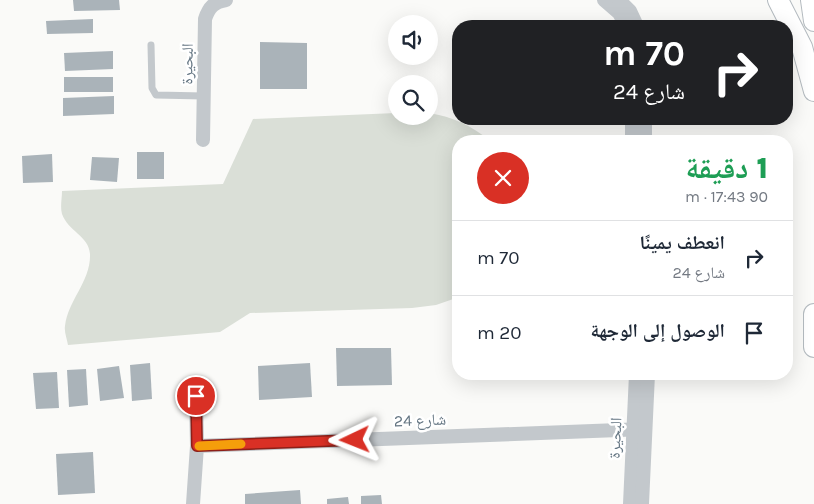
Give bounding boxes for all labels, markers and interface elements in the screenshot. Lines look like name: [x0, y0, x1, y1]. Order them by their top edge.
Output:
map controls: [388, 15, 438, 125]
button: sound: [388, 15, 438, 65]
text: 70 m: [603, 33, 685, 74]
icon: right: [703, 40, 768, 105]
street label: البحيرة: [177, 43, 197, 85]
button: search: [388, 75, 438, 125]
text: شارع 24: [613, 79, 685, 105]
text: 1 دقيقة: [685, 150, 768, 186]
button: close: [477, 152, 529, 204]
text: 90 m · 17:43: [685, 187, 768, 206]
text: انعطف يمينًا: [640, 232, 725, 254]
icon: right: [740, 244, 768, 272]
text: 70 m: [477, 247, 520, 269]
text: شارع 24: [673, 263, 725, 282]
icon: arrive: [740, 319, 768, 347]
text: الوصول إلى الوجهة: [590, 320, 725, 342]
text: 20 m: [477, 322, 522, 344]
pin: [175, 375, 217, 417]
icon: arrive: [182, 382, 210, 410]
street label: شارع 24: [393, 410, 447, 431]
position arrow: [328, 413, 380, 465]
street label: البحيرة: [604, 417, 626, 459]

